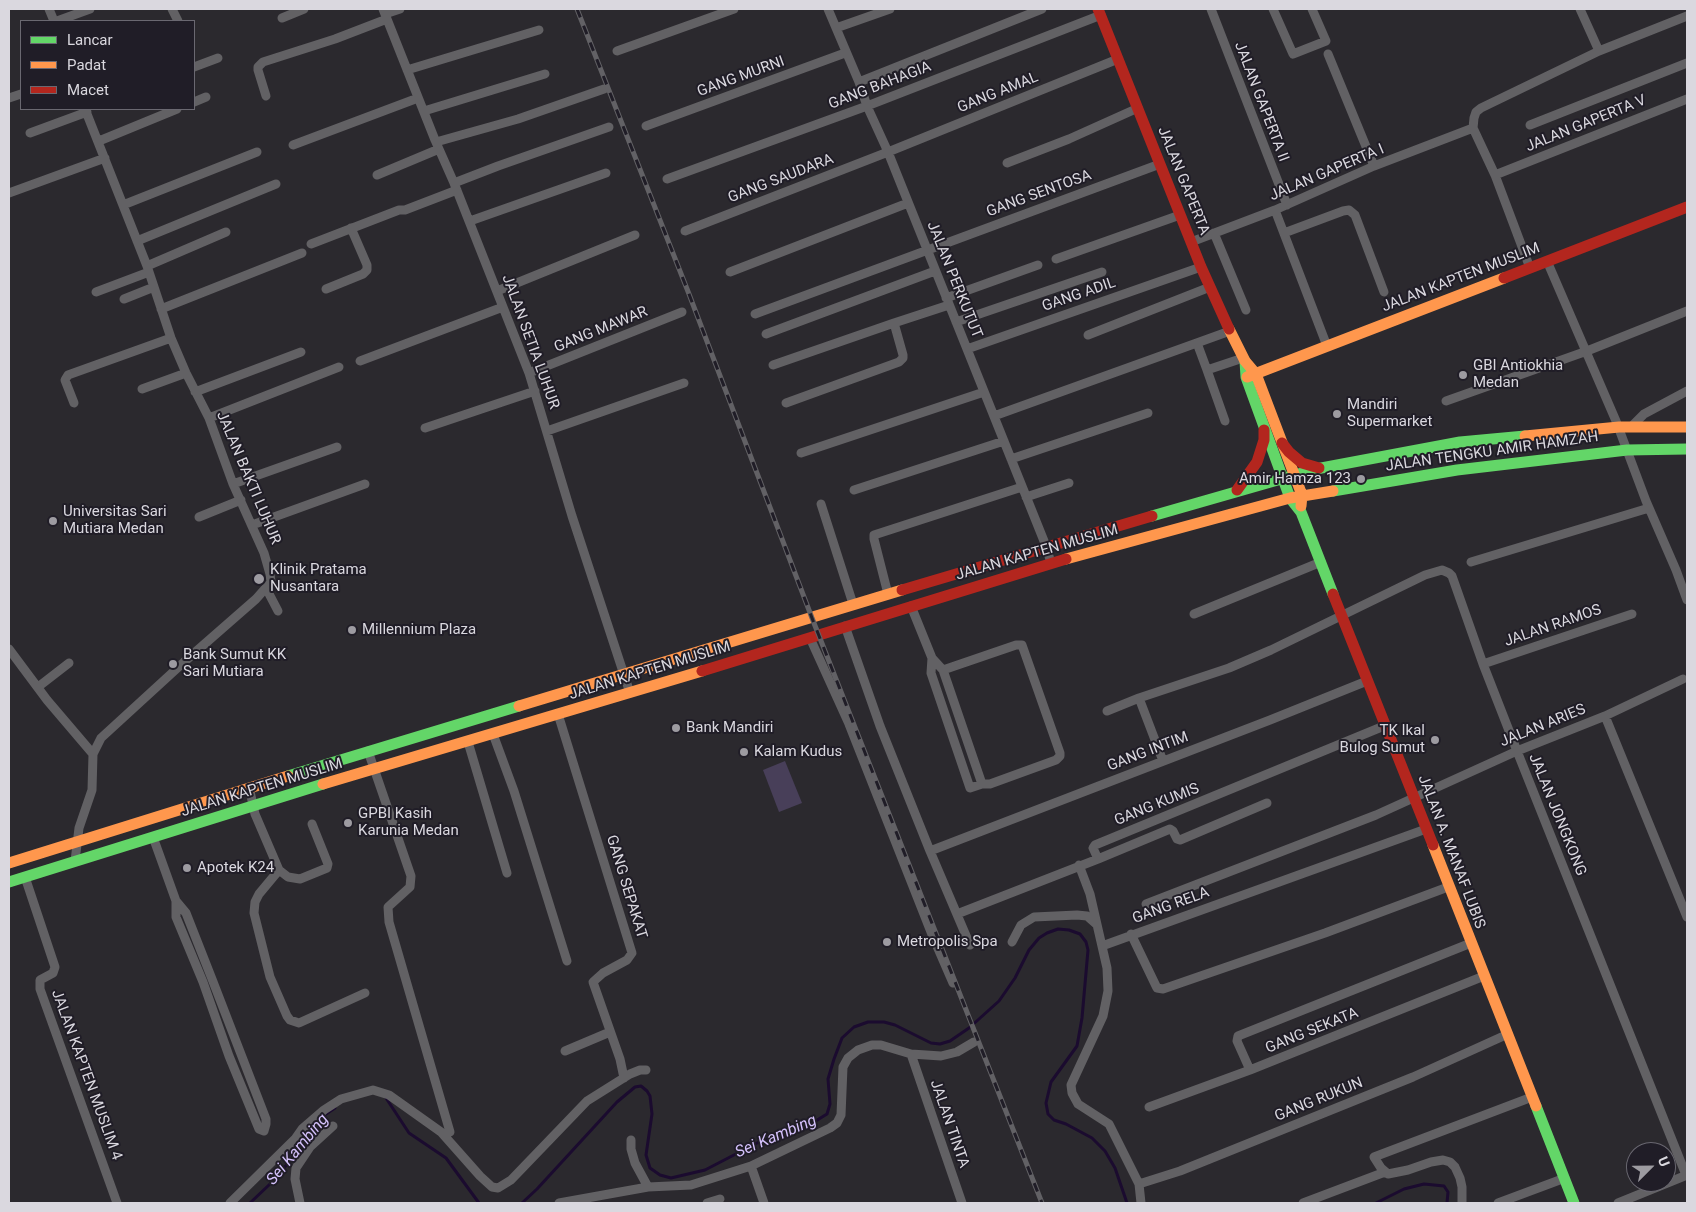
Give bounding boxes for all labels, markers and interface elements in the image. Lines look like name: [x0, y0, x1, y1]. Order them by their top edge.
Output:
legend: [20, 20, 195, 110]
text: Lancar: [67, 31, 113, 49]
street label: JALAN GAPERTA II: [1230, 39, 1292, 165]
street label: GANG MURNI: [695, 53, 787, 101]
text: Padat: [67, 56, 106, 74]
street label: GANG BAHAGIA: [826, 58, 934, 114]
street label: GANG AMAL: [955, 69, 1041, 117]
text: Macet: [67, 81, 109, 99]
street label: JALAN GAPERTA V: [1523, 92, 1649, 156]
street label: JALAN GAPERTA: [1153, 124, 1213, 238]
street label: JALAN GAPERTA I: [1267, 141, 1387, 205]
street label: GANG SAUDARA: [726, 151, 836, 207]
street label: GANG SENTOSA: [984, 167, 1094, 221]
street label: JALAN PERKUTUT: [922, 219, 986, 341]
street label: JALAN KAPTEN MUSLIM: [1379, 240, 1543, 316]
street label: JALAN SETIA LUHUR: [497, 272, 563, 412]
street label: GANG ADIL: [1040, 274, 1118, 316]
street label: GANG MAWAR: [552, 303, 650, 357]
place label: GBI Antiokhia Medan: [1473, 357, 1563, 392]
marker: GBI Antiokhia Medan: [1457, 369, 1469, 381]
place label: Mandiri Supermarket: [1347, 396, 1432, 431]
marker: Mandiri Supermarket: [1331, 408, 1343, 420]
street label: JALAN BAKTI LUHUR: [212, 409, 284, 547]
street label: JALAN TENGKU AMIR HAMZAH: [1384, 428, 1600, 476]
place label: Amir Hamza 123: [1239, 470, 1351, 488]
marker: Amir Hamza 123: [1355, 473, 1367, 485]
place label: Universitas Sari Mutiara Medan: [63, 503, 167, 538]
marker: Universitas Sari Mutiara Medan: [47, 515, 59, 527]
street label: JALAN KAPTEN MUSLIM: [954, 521, 1120, 585]
place label: Klinik Pratama Nusantara: [270, 561, 367, 596]
marker: Klinik Pratama Nusantara: [252, 572, 266, 586]
street label: JALAN RAMOS: [1502, 601, 1604, 651]
place label: Millennium Plaza: [362, 621, 476, 639]
marker: Millennium Plaza: [346, 624, 358, 636]
street label: JALAN KAPTEN MUSLIM: [567, 638, 733, 704]
place label: Bank Sumut KK Sari Mutiara: [183, 646, 286, 681]
marker: Bank Sumut KK Sari Mutiara: [167, 658, 179, 670]
street label: JALAN ARIES: [1498, 701, 1588, 751]
place label: Bank Mandiri: [686, 719, 773, 737]
marker: Bank Mandiri: [670, 722, 682, 734]
place label: TK Ikal Bulog Sumut: [1340, 722, 1425, 757]
street label: GANG INTIM: [1105, 728, 1191, 776]
marker: TK Ikal Bulog Sumut: [1429, 734, 1441, 746]
place label: Kalam Kudus: [754, 743, 842, 761]
marker: Kalam Kudus: [738, 746, 750, 758]
street label: JALAN JONGKONG: [1524, 751, 1590, 879]
street label: JALAN KAPTEN MUSLIM: [179, 755, 345, 821]
street label: JALAN A. MANAF LUBIS: [1413, 773, 1489, 931]
street label: GANG KUMIS: [1112, 780, 1202, 830]
place label: GPBI Kasih Karunia Medan: [358, 805, 459, 840]
marker: GPBI Kasih Karunia Medan: [342, 817, 354, 829]
street label: GANG SEPAKAT: [602, 833, 650, 941]
place label: Apotek K24: [197, 859, 274, 877]
marker: Apotek K24: [181, 862, 193, 874]
street label: GANG RELA: [1130, 884, 1212, 928]
place label: Metropolis Spa: [897, 933, 998, 951]
marker: Metropolis Spa: [881, 936, 893, 948]
street label: JALAN KAPTEN MUSLIM 4: [47, 987, 125, 1163]
street label: GANG SEKATA: [1263, 1004, 1361, 1058]
street label: GANG RUKUN: [1272, 1074, 1366, 1126]
street label: JALAN TINTA: [926, 1078, 972, 1170]
water label: Sei Kambing: [263, 1111, 333, 1189]
water label: Sei Kambing: [732, 1111, 820, 1163]
north arrow: [1626, 1142, 1676, 1192]
text: U: [1655, 1154, 1673, 1169]

